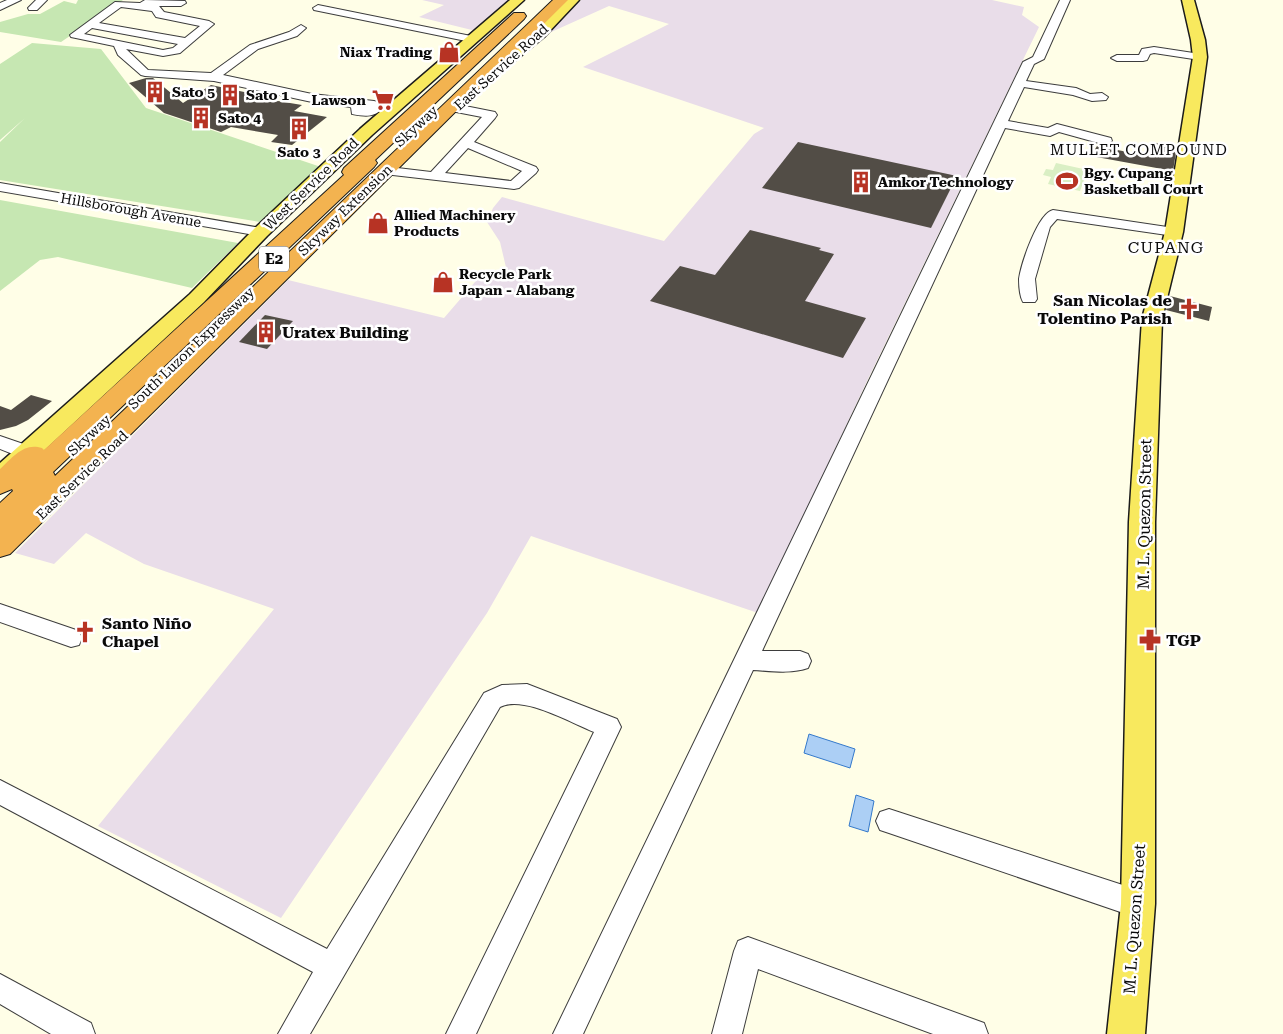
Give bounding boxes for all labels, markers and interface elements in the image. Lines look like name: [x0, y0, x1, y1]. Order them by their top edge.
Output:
street label: East Service Road: [451, 21, 551, 113]
shop icon: Niax Trading: [436, 39, 462, 65]
place label: Niax Trading: [340, 44, 432, 60]
building icon: Sato 5: [142, 79, 168, 105]
building icon: Sato 1: [217, 82, 243, 108]
place label: Sato 5: [172, 84, 215, 100]
place label: Sato 1: [246, 87, 289, 103]
supermarket icon: Lawson: [370, 87, 396, 113]
place label: Lawson: [311, 92, 367, 108]
street label: Skyway: [391, 102, 441, 150]
building icon: Sato 4: [188, 105, 214, 131]
place label: Sato 4: [218, 110, 261, 126]
building icon: Sato 3: [286, 116, 312, 142]
street label: West Service Road: [260, 135, 362, 233]
district label: MULLET COMPOUND: [1050, 141, 1228, 159]
place label: Sato 3: [278, 144, 321, 160]
street label: Skyway Extension: [295, 161, 395, 259]
place label: Bgy. Cupang Basketball Court: [1084, 165, 1204, 197]
sports icon: Bgy. Cupang Basketball Court: [1054, 168, 1080, 194]
building icon: Amkor Technology: [848, 169, 874, 195]
place label: Amkor Technology: [878, 174, 1014, 190]
street label: Hillsborough Avenue: [59, 190, 203, 230]
place label: Allied Machinery Products: [394, 207, 516, 239]
shop icon: Allied Machinery Products: [365, 210, 391, 236]
district label: CUPANG: [1128, 238, 1204, 257]
road number: E2: [259, 246, 289, 272]
place label: Recycle Park Japan - Alabang: [459, 266, 575, 298]
shop icon: Recycle Park Japan - Alabang: [430, 269, 456, 295]
street label: South Luzon Expressway: [125, 283, 258, 412]
place label: San Nicolas de Tolentino Parish: [1037, 291, 1172, 328]
church icon: San Nicolas de Tolentino Parish: [1176, 296, 1202, 322]
building icon: Uratex Building: [253, 319, 279, 345]
place label: Uratex Building: [282, 323, 409, 342]
street label: Skyway: [64, 411, 114, 459]
street label: East Service Road: [33, 427, 131, 523]
street label: M. L. Quezon Street: [1134, 439, 1155, 589]
place label: Santo Niño Chapel: [102, 614, 192, 651]
church icon: Santo Niño Chapel: [72, 619, 98, 645]
pharmacy icon: TGP: [1137, 627, 1163, 653]
place label: TGP: [1166, 631, 1201, 650]
street label: M. L. Quezon Street: [1120, 843, 1149, 995]

